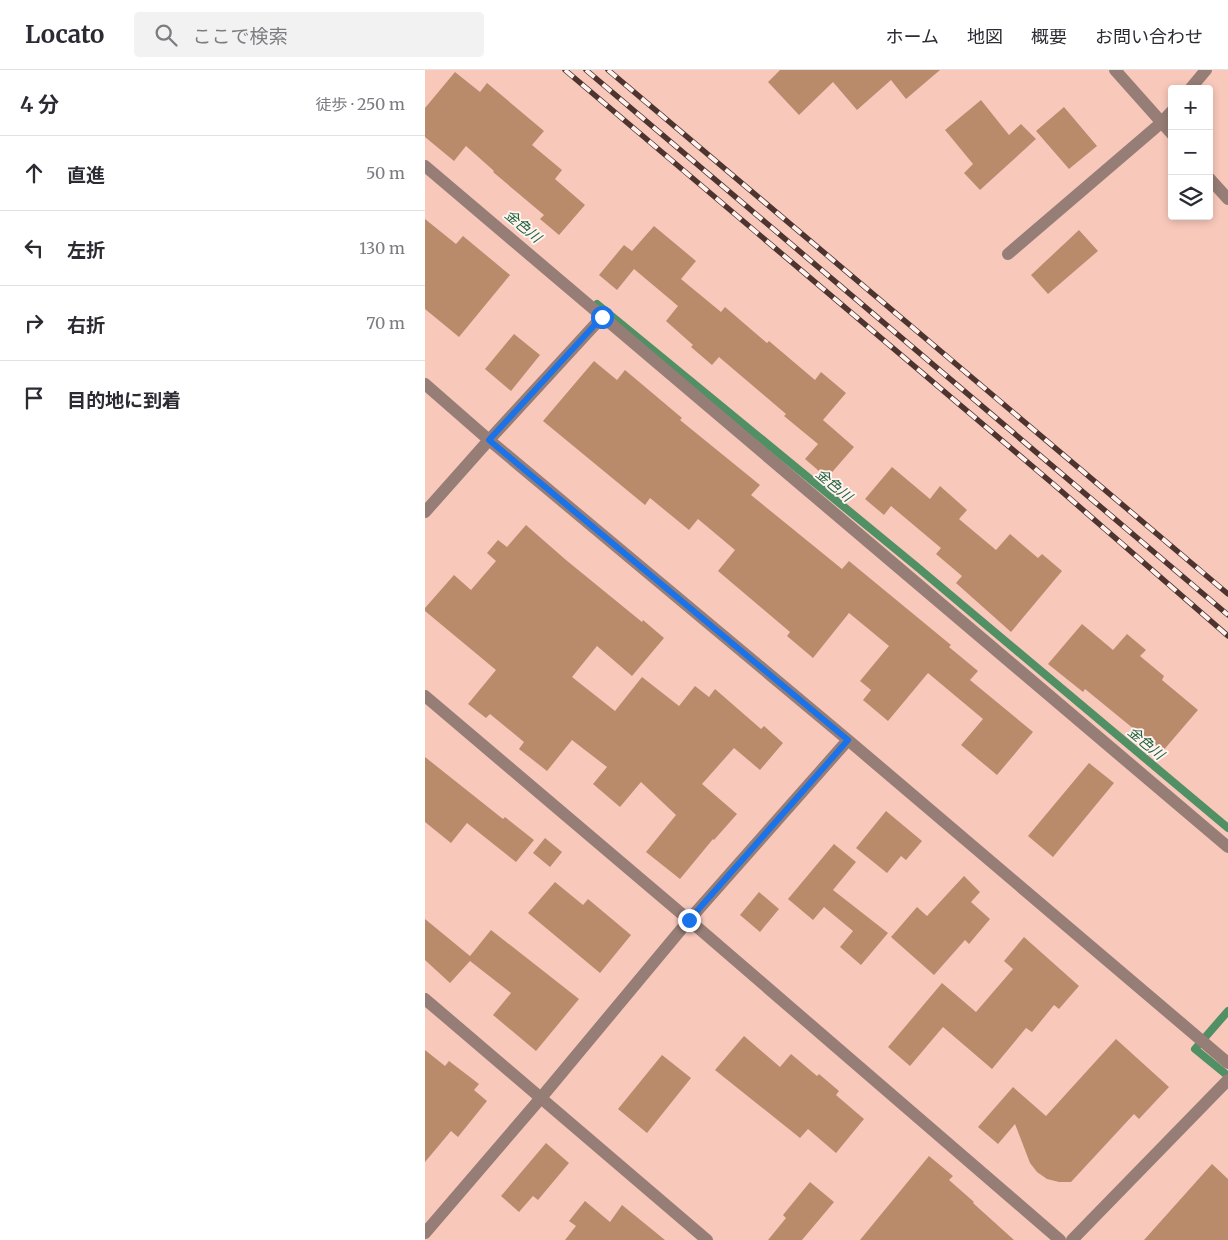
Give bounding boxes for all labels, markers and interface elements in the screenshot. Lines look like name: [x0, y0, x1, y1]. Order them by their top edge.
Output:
search box: [134, 12, 484, 57]
text: Locato: [25, 19, 104, 50]
icon: search: [152, 21, 180, 49]
text: ここで検索: [192, 24, 287, 48]
text: ホーム: [886, 25, 939, 48]
text: 地図: [967, 25, 1003, 48]
text: 概要: [1031, 25, 1067, 48]
text: お問い合わせ: [1095, 25, 1203, 48]
map controls: [1168, 85, 1213, 220]
button: +: [1168, 85, 1213, 130]
text: 4 分: [20, 91, 59, 118]
text: 徒歩 · 250 m: [316, 94, 405, 114]
button: −: [1168, 130, 1213, 175]
icon: ahead: [20, 159, 48, 187]
text: 直進: [67, 163, 105, 187]
text: 50 m: [366, 163, 405, 183]
button: layers: [1168, 175, 1213, 220]
water label: 金色川: [501, 206, 546, 248]
icon: left: [20, 234, 48, 262]
text: 左折: [67, 238, 105, 262]
text: 130 m: [359, 238, 405, 258]
route start: [591, 306, 614, 329]
icon: right: [20, 309, 48, 337]
text: 右折: [67, 313, 105, 337]
text: 70 m: [366, 313, 405, 333]
icon: arrive: [20, 384, 48, 412]
text: 目的地に到着: [67, 388, 181, 412]
water label: 金色川: [812, 465, 857, 507]
water label: 金色川: [1124, 723, 1169, 765]
route end: [678, 909, 701, 932]

